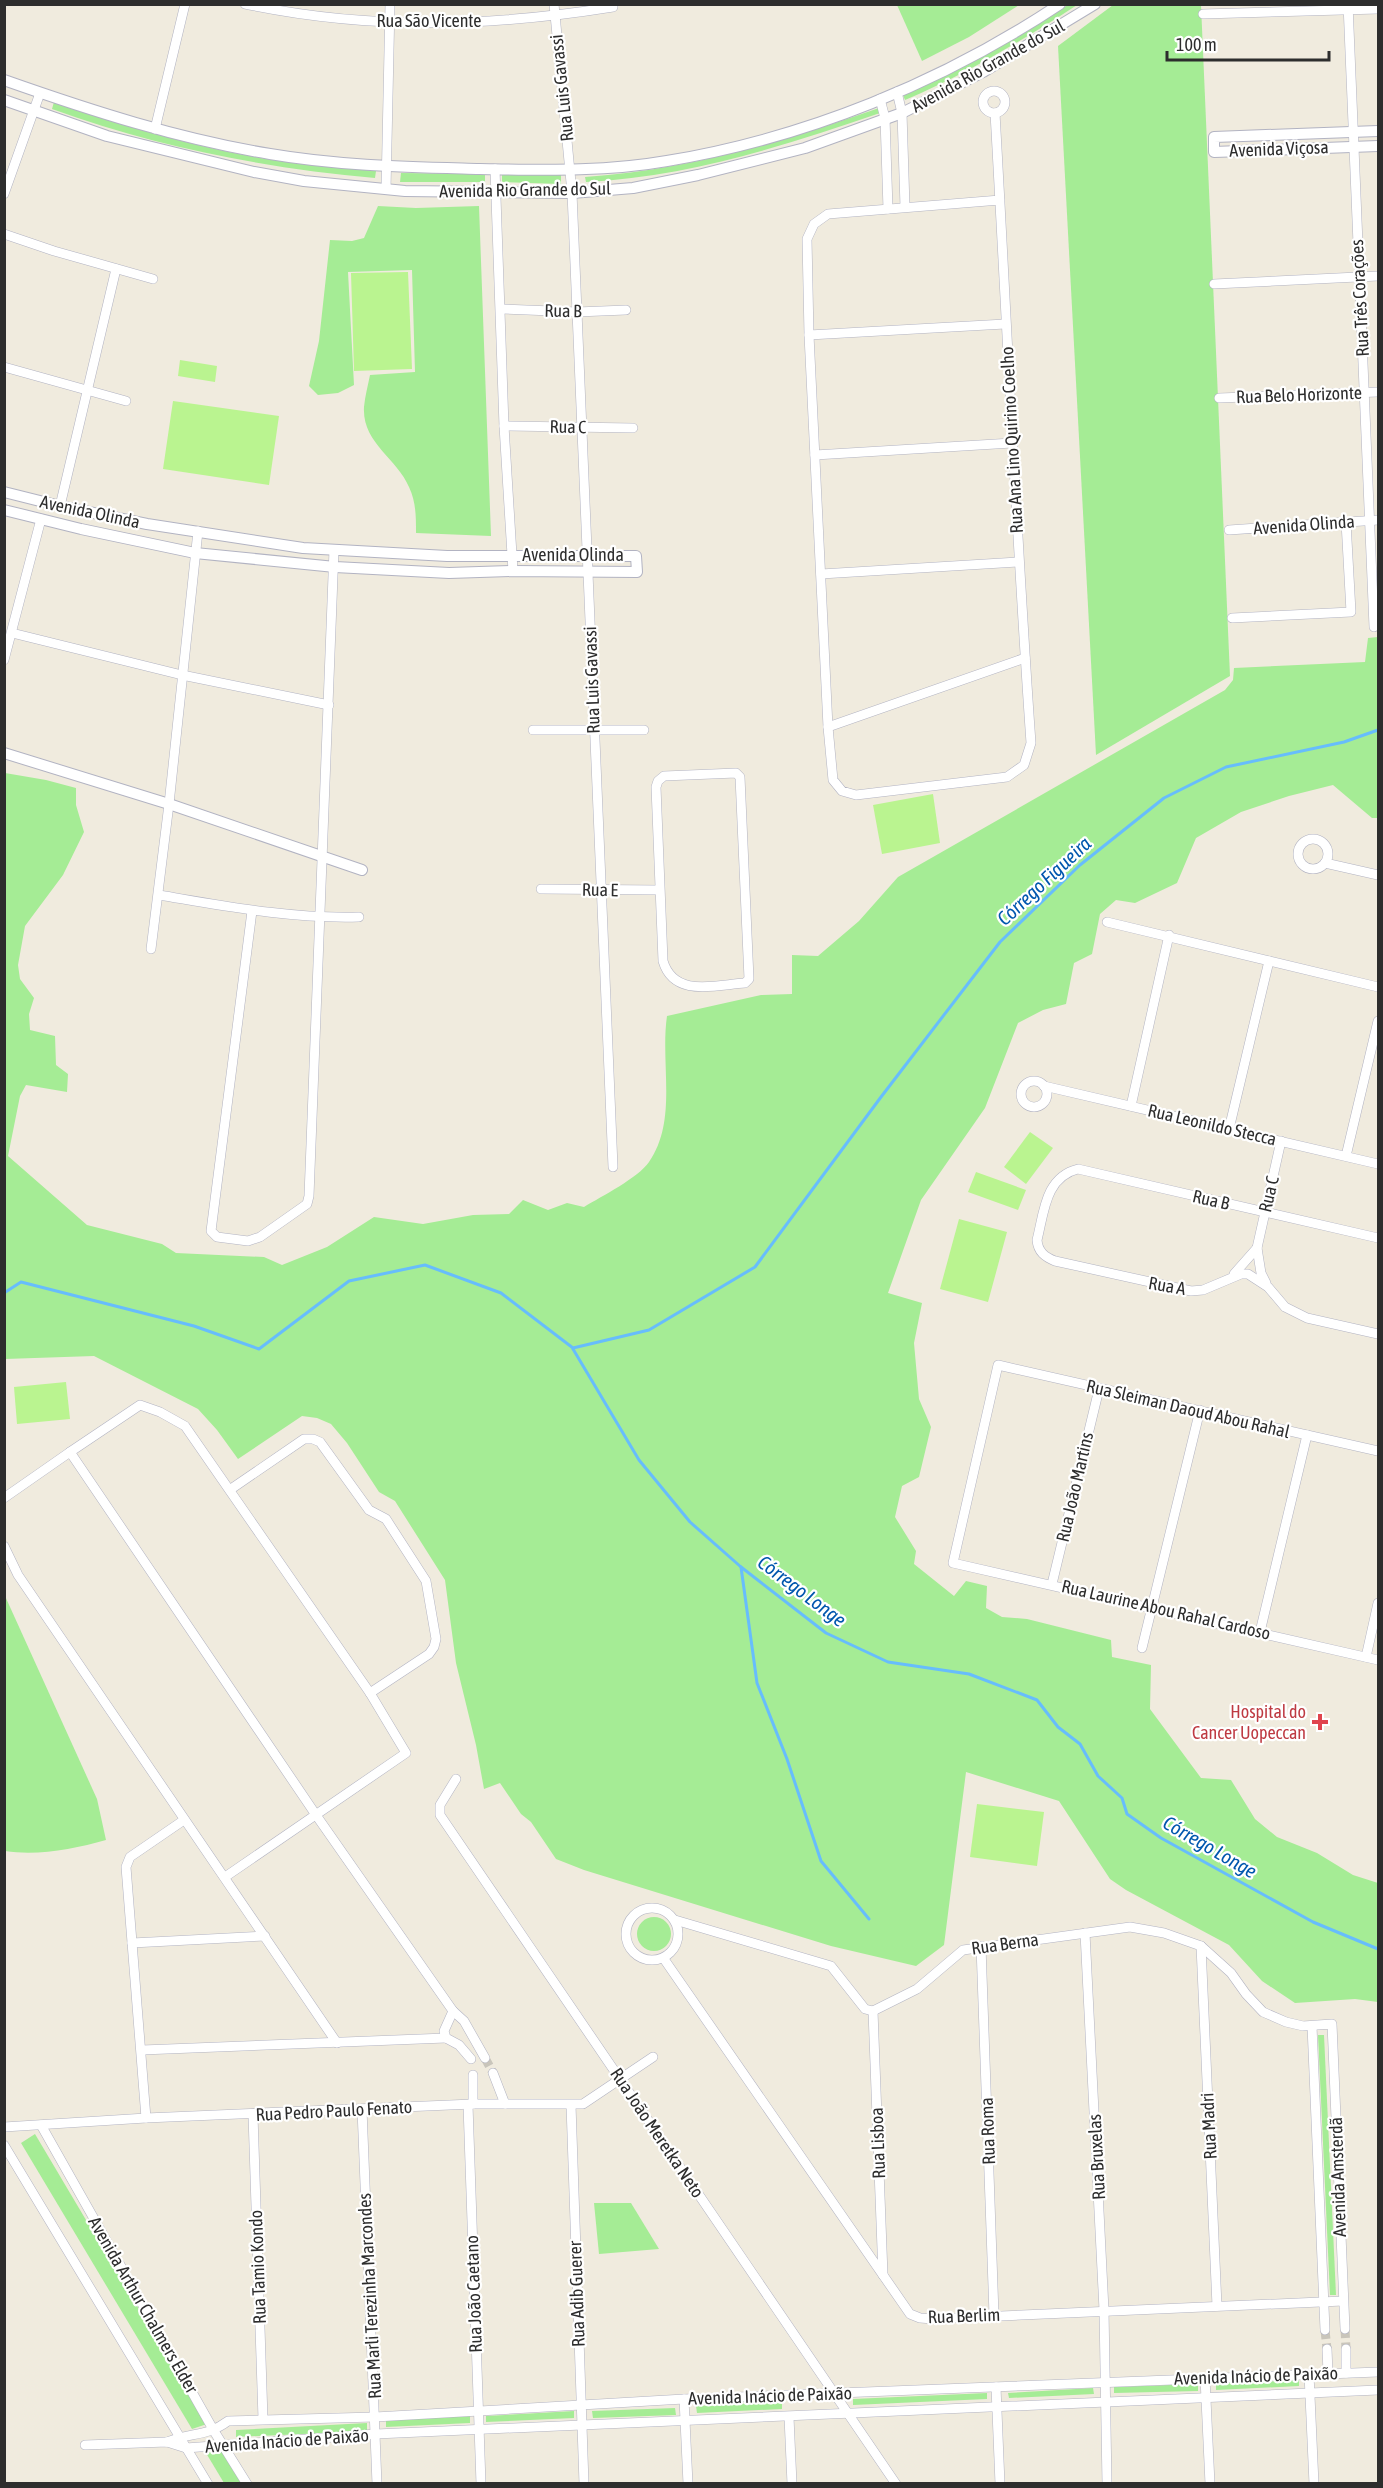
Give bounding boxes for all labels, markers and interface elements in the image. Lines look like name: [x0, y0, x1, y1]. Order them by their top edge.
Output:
street label: Rua São Vicente: [376, 10, 482, 31]
street label: Avenida Rio Grande do Sul: [908, 15, 1068, 116]
scale bar: [1167, 24, 1329, 62]
street label: Rua Luis Gavassi: [545, 33, 578, 143]
text: 100 m: [1176, 34, 1217, 55]
street label: Avenida Viçosa: [1229, 136, 1329, 161]
street label: Avenida Rio Grande do Sul: [439, 177, 611, 201]
street label: Rua Três Corações: [1346, 239, 1373, 357]
street label: Rua B: [544, 300, 582, 321]
street label: Rua Ana Lino Quirino Coelho: [996, 346, 1027, 534]
street label: Rua Belo Horizonte: [1236, 382, 1362, 407]
street label: Rua C: [550, 416, 587, 437]
street label: Avenida Olinda: [38, 491, 142, 532]
street label: Avenida Olinda: [1253, 510, 1355, 539]
street label: Avenida Olinda: [522, 544, 624, 565]
street label: Rua Luis Gavassi: [579, 626, 604, 734]
water label: Córrego Figueira: [992, 831, 1095, 930]
street label: Rua E: [582, 879, 619, 900]
street label: Rua Leonildo Stecca: [1146, 1100, 1278, 1150]
street label: Rua C: [1254, 1174, 1283, 1214]
street label: Rua B: [1191, 1185, 1232, 1214]
street label: Rua A: [1147, 1272, 1187, 1299]
street label: Rua Sleiman Daoud Abou Rahal: [1084, 1375, 1292, 1442]
street label: Rua João Martins: [1052, 1430, 1097, 1544]
water label: Córrego Longe: [754, 1550, 851, 1631]
street label: Rua Laurine Abou Rahal Cardoso: [1060, 1575, 1273, 1644]
place label: Hospital do Cancer Uopeccan: [1192, 1701, 1306, 1743]
marker: Hospital do Cancer Uopeccan: [1311, 1713, 1329, 1731]
water label: Córrego Longe: [1159, 1811, 1261, 1883]
street label: Rua Berna: [970, 1928, 1040, 1959]
street label: Rua João Meretka Neto: [606, 2064, 709, 2202]
street label: Rua Madri: [1196, 2092, 1221, 2160]
street label: Rua Pedro Paulo Fenato: [255, 2096, 413, 2125]
street label: Rua Roma: [976, 2097, 999, 2165]
street label: Rua Lisboa: [866, 2107, 889, 2179]
street label: Rua Bruxelas: [1084, 2114, 1109, 2200]
street label: Avenida Amsterdã: [1325, 2117, 1350, 2237]
street label: Rua Marli Terezinha Marcondes: [354, 2193, 385, 2399]
street label: Rua Tamio Kondo: [245, 2210, 270, 2324]
street label: Avenida Arthur Chalmers Elder: [84, 2213, 203, 2397]
street label: Rua João Caetano: [461, 2235, 486, 2353]
street label: Rua Adib Guerer: [564, 2240, 589, 2347]
street label: Rua Berlim: [927, 2304, 1001, 2327]
street label: Avenida Inácio de Paixão: [1174, 2362, 1338, 2389]
street label: Avenida Inácio de Paixão: [688, 2382, 852, 2409]
street label: Avenida Inácio de Paixão: [204, 2424, 370, 2457]

